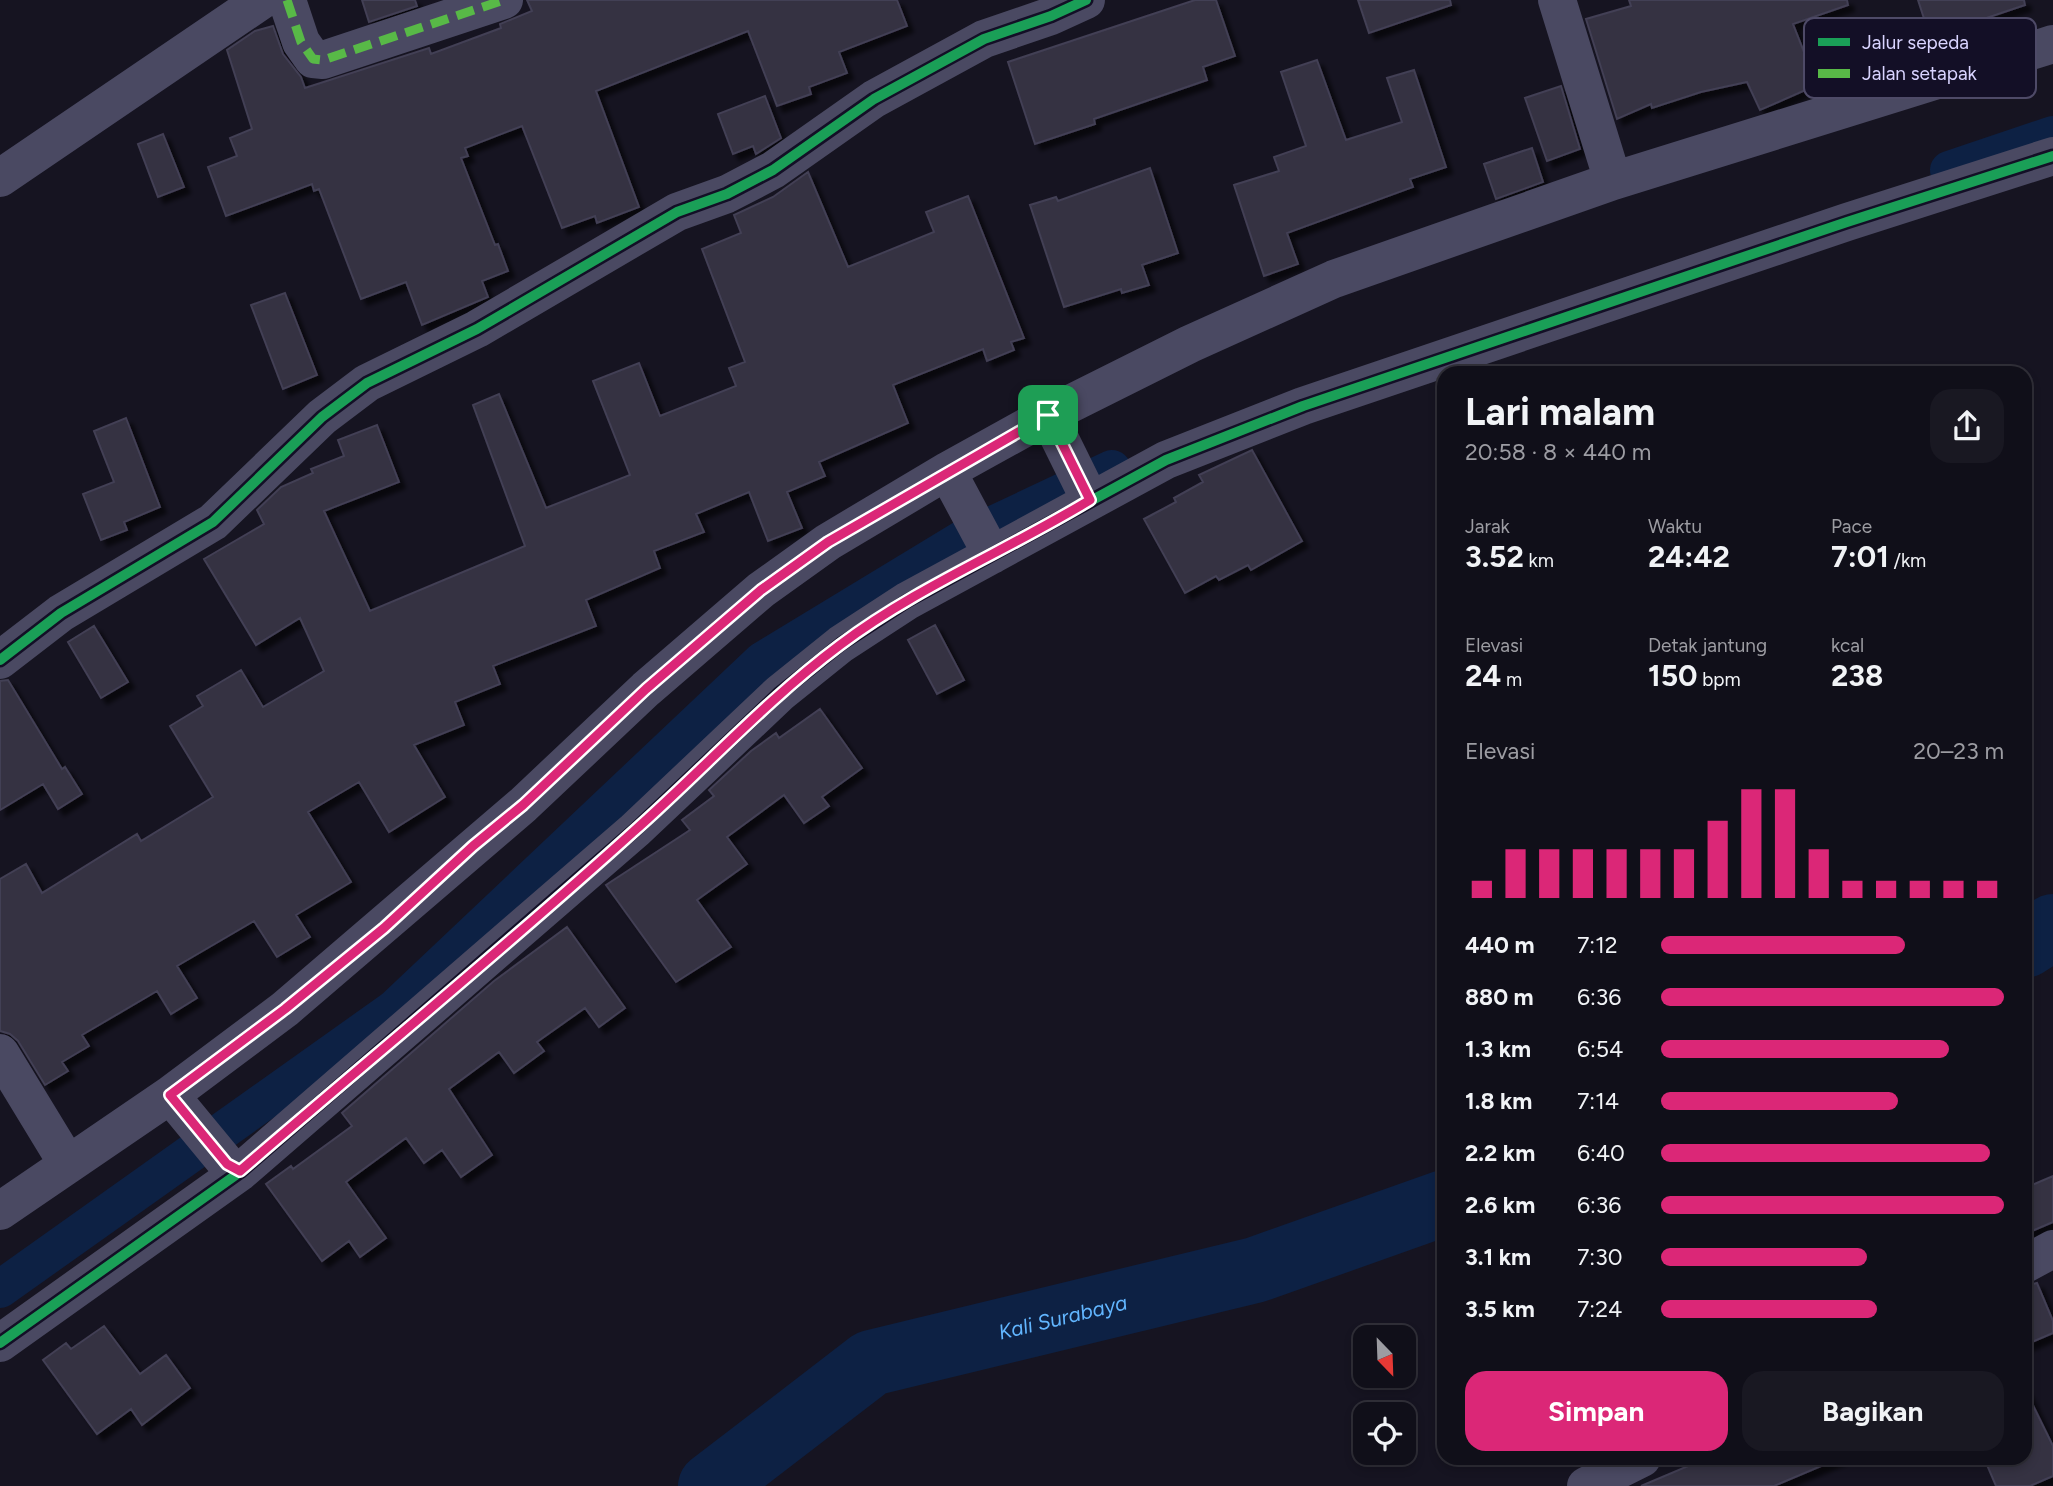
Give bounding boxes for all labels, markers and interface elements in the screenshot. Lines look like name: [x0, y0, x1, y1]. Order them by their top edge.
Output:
legend: [1804, 18, 2036, 98]
text: Jalur sepeda: [1862, 31, 1969, 54]
text: Jalan setapak: [1862, 62, 1978, 85]
pin: [1018, 385, 1078, 445]
text: Lari malam: [1465, 389, 1655, 435]
button: share: [1930, 389, 2004, 463]
icon: arrive: [1029, 396, 1067, 434]
text: 20:58 · 8 × 440 m: [1465, 438, 1651, 466]
text: Jarak: [1465, 515, 1510, 538]
text: Waktu: [1648, 515, 1702, 538]
text: Pace: [1831, 515, 1872, 538]
text: 3.52: [1465, 538, 1524, 575]
text: 24:42: [1648, 538, 1730, 575]
text: 7:01: [1831, 538, 1889, 575]
text: km: [1524, 549, 1554, 572]
text: /km: [1889, 549, 1926, 572]
text: Elevasi: [1465, 634, 1523, 657]
text: Detak jantung: [1648, 634, 1767, 657]
text: kcal: [1831, 634, 1864, 657]
text: 24: [1465, 657, 1501, 694]
text: 150: [1648, 657, 1698, 694]
text: 238: [1831, 657, 1883, 694]
text: m: [1501, 668, 1522, 691]
text: bpm: [1698, 668, 1741, 691]
text: Elevasi: [1465, 737, 1535, 765]
text: 20–23 m: [1913, 737, 2004, 765]
text: 440 m: [1465, 931, 1535, 959]
text: 7:12: [1577, 931, 1618, 959]
text: 880 m: [1465, 983, 1534, 1011]
text: 6:36: [1577, 983, 1621, 1011]
text: 1.3 km: [1465, 1035, 1531, 1063]
text: 6:54: [1577, 1035, 1623, 1063]
text: 1.8 km: [1465, 1087, 1532, 1115]
text: 7:14: [1577, 1087, 1619, 1115]
text: 2.2 km: [1465, 1139, 1535, 1167]
text: 6:40: [1577, 1139, 1625, 1167]
text: 2.6 km: [1465, 1191, 1535, 1219]
text: 6:36: [1577, 1191, 1621, 1219]
text: 3.1 km: [1465, 1243, 1531, 1271]
text: 7:30: [1577, 1243, 1622, 1271]
water label: Kali Surabaya: [996, 1289, 1130, 1344]
text: 3.5 km: [1465, 1295, 1535, 1323]
text: 7:24: [1577, 1295, 1622, 1323]
north arrow: [1353, 1325, 1416, 1388]
map controls: [1353, 1325, 1416, 1465]
button: Simpan: [1465, 1371, 1728, 1451]
button: Bagikan: [1742, 1371, 2004, 1451]
button: locate: [1353, 1402, 1416, 1465]

